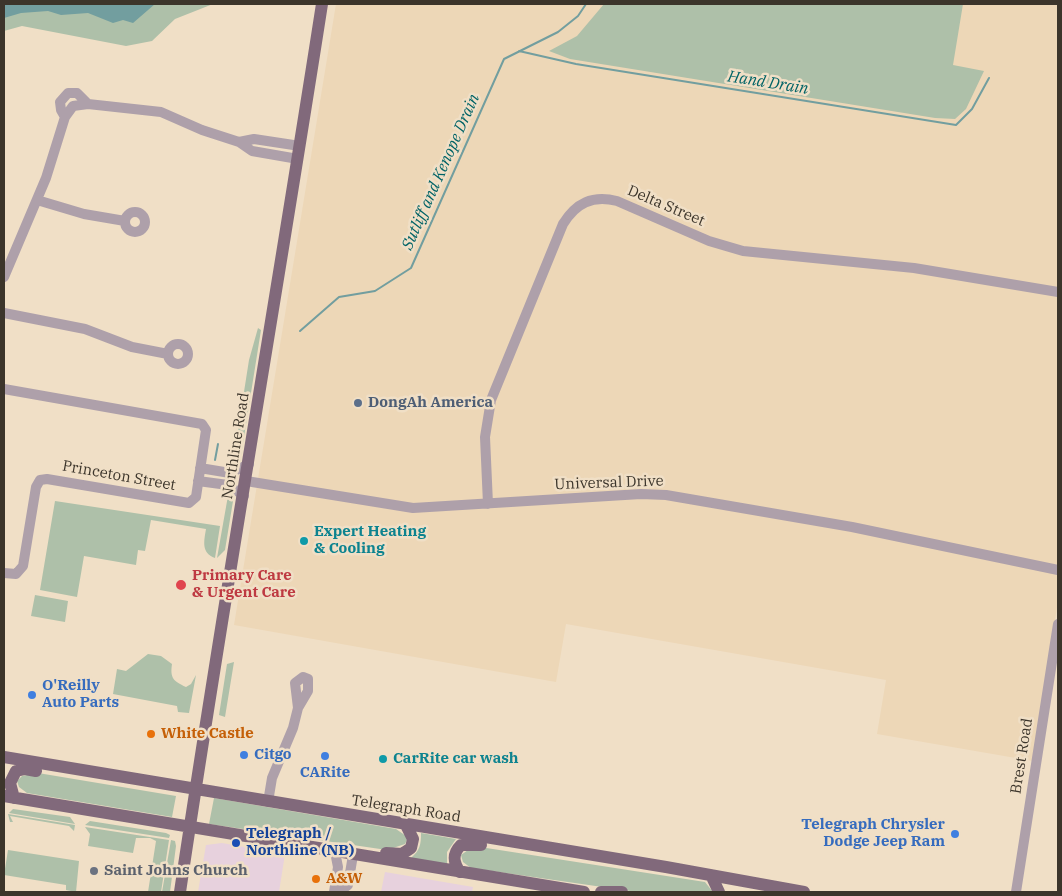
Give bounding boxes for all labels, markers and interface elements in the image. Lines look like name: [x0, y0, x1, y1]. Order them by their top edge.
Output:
water label: Hand Drain: [726, 67, 810, 99]
water label: Sutliff and Kenope Drain: [398, 91, 484, 253]
street label: Delta Street: [625, 182, 707, 230]
street label: Northline Road: [219, 391, 253, 501]
place label: DongAh America: [368, 394, 493, 412]
marker: DongAh America: [352, 397, 364, 409]
street label: Princeton Street: [61, 457, 177, 495]
street label: Universal Drive: [554, 472, 664, 494]
place label: Expert Heating & Cooling: [314, 523, 426, 558]
marker: Expert Heating & Cooling: [298, 535, 310, 547]
place label: Primary Care & Urgent Care: [192, 567, 296, 602]
marker: Primary Care & Urgent Care: [174, 578, 188, 592]
place label: O'Reilly Auto Parts: [42, 677, 119, 712]
marker: O'Reilly Auto Parts: [26, 689, 38, 701]
street label: Brest Road: [1007, 717, 1037, 795]
place label: White Castle: [161, 725, 254, 743]
marker: White Castle: [145, 728, 157, 740]
place label: Citgo: [254, 746, 292, 764]
marker: Citgo: [238, 749, 250, 761]
marker: CARite: [319, 750, 331, 762]
place label: CarRite car wash: [393, 750, 519, 768]
marker: CarRite car wash: [377, 753, 389, 765]
place label: CARite: [300, 764, 350, 782]
street label: Telegraph Road: [350, 791, 462, 827]
place label: Telegraph Chrysler Dodge Jeep Ram: [801, 816, 945, 851]
place label: Telegraph / Northline (NB): [246, 825, 354, 860]
marker: Telegraph Chrysler Dodge Jeep Ram: [949, 828, 961, 840]
marker: Telegraph / Northline (NB): [230, 837, 242, 849]
place label: Saint Johns Church: [104, 862, 248, 880]
marker: Saint Johns Church: [88, 865, 100, 877]
place label: A&W: [326, 870, 362, 888]
marker: A&W: [310, 873, 322, 885]

